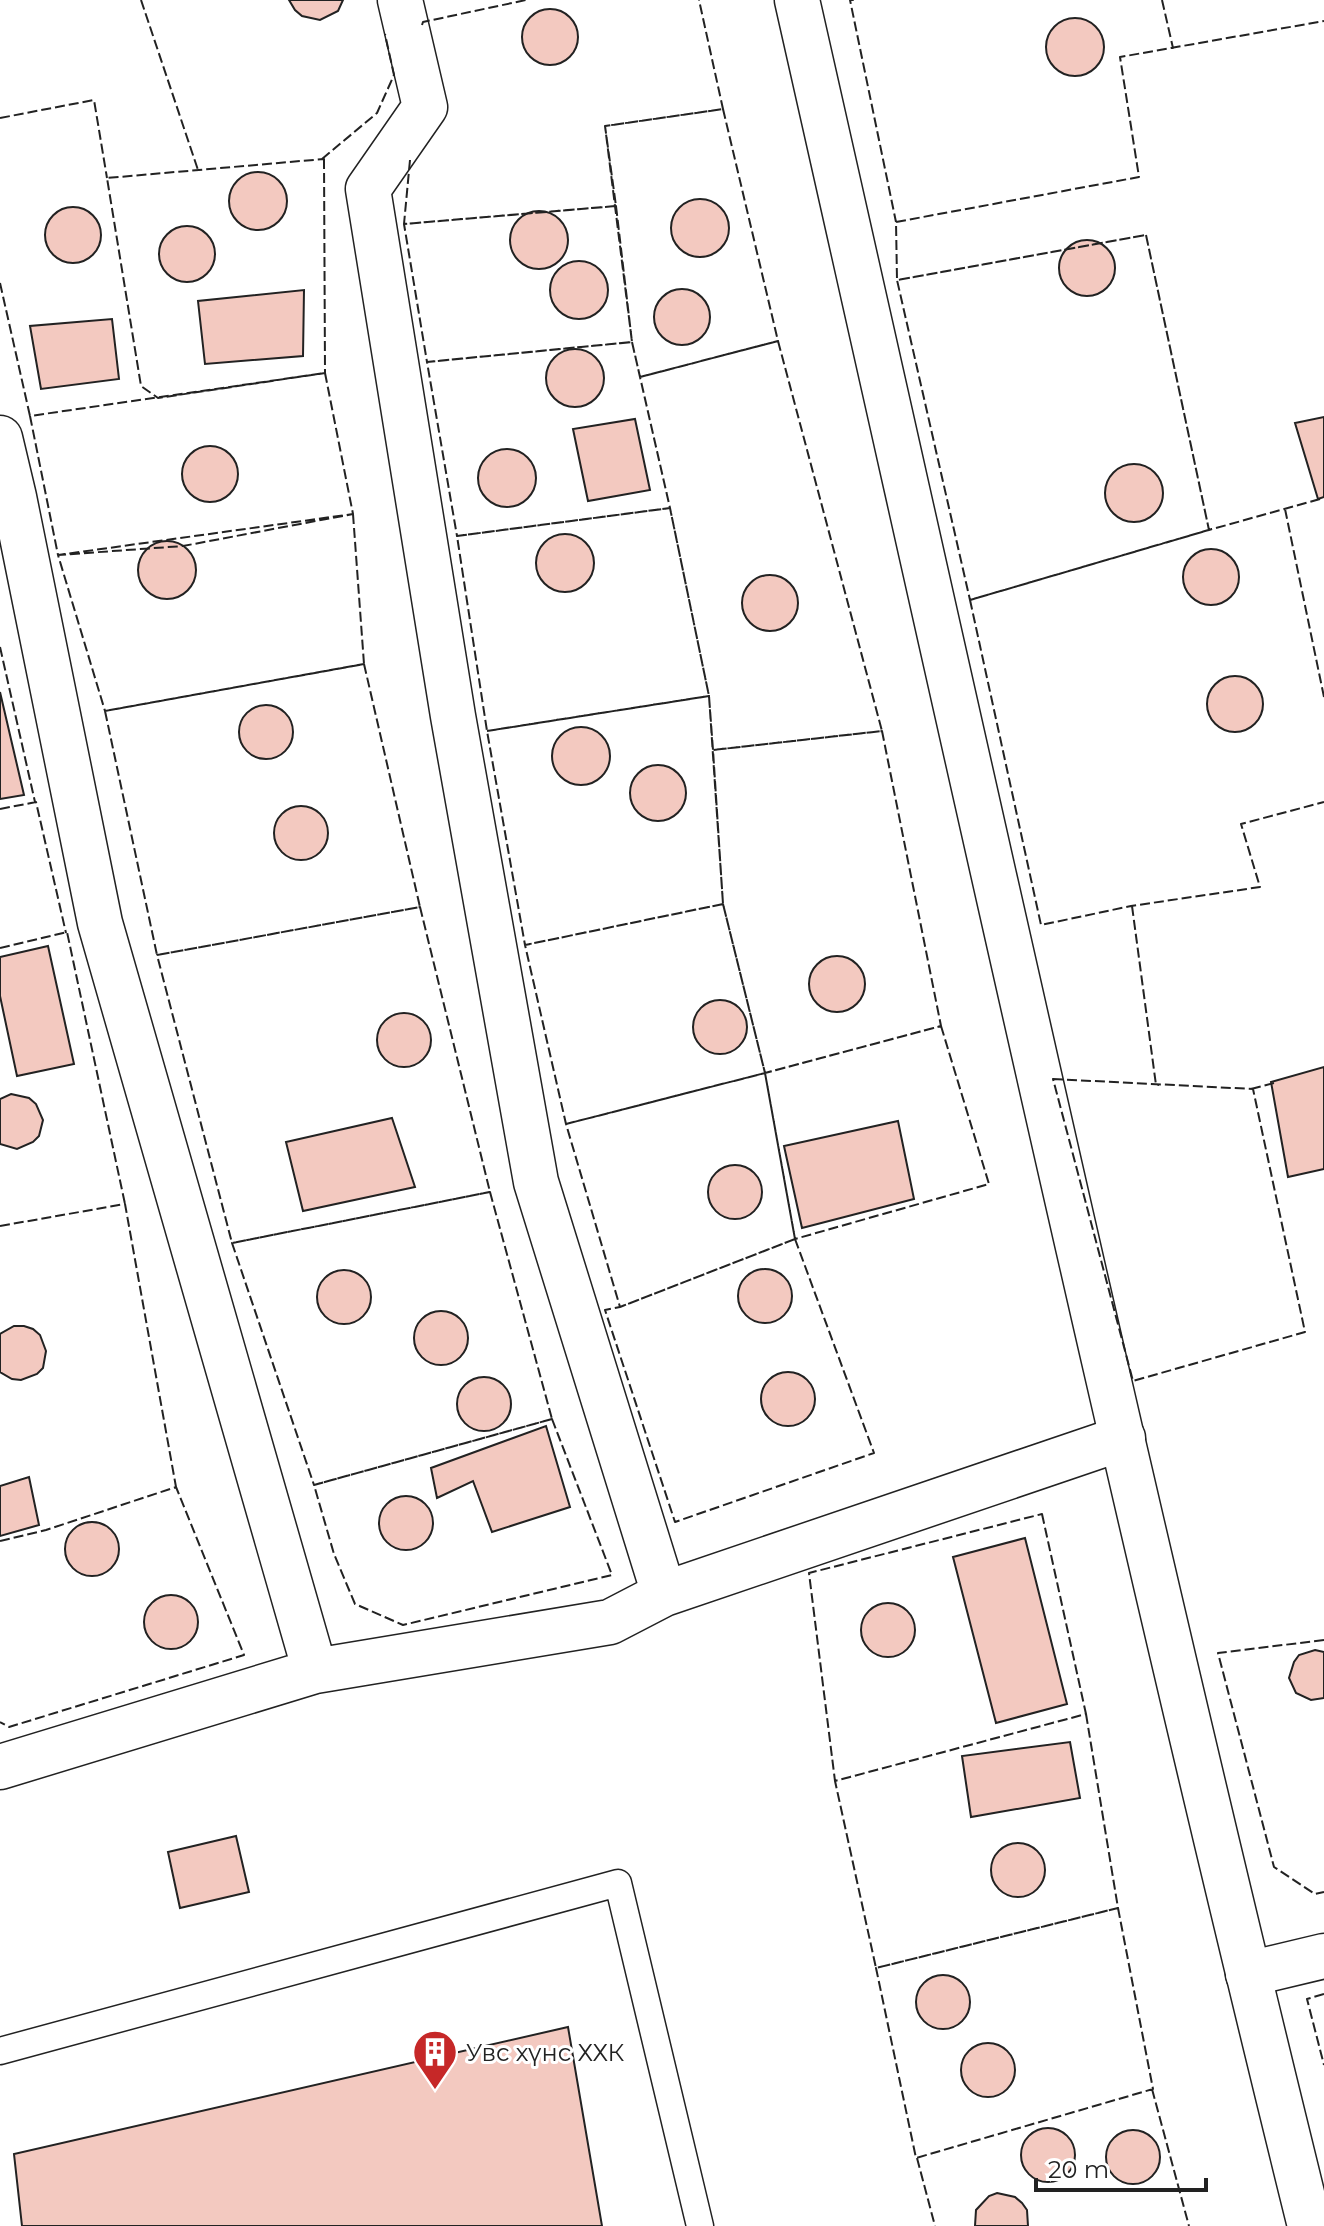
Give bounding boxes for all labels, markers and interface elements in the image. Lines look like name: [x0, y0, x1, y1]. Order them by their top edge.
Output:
building icon: Увс хүнс ХХК: [411, 2028, 459, 2091]
place label: Увс хүнс ХХК: [466, 2038, 625, 2067]
scale bar: [1036, 2142, 1206, 2192]
text: 20 m: [1048, 2155, 1109, 2184]

